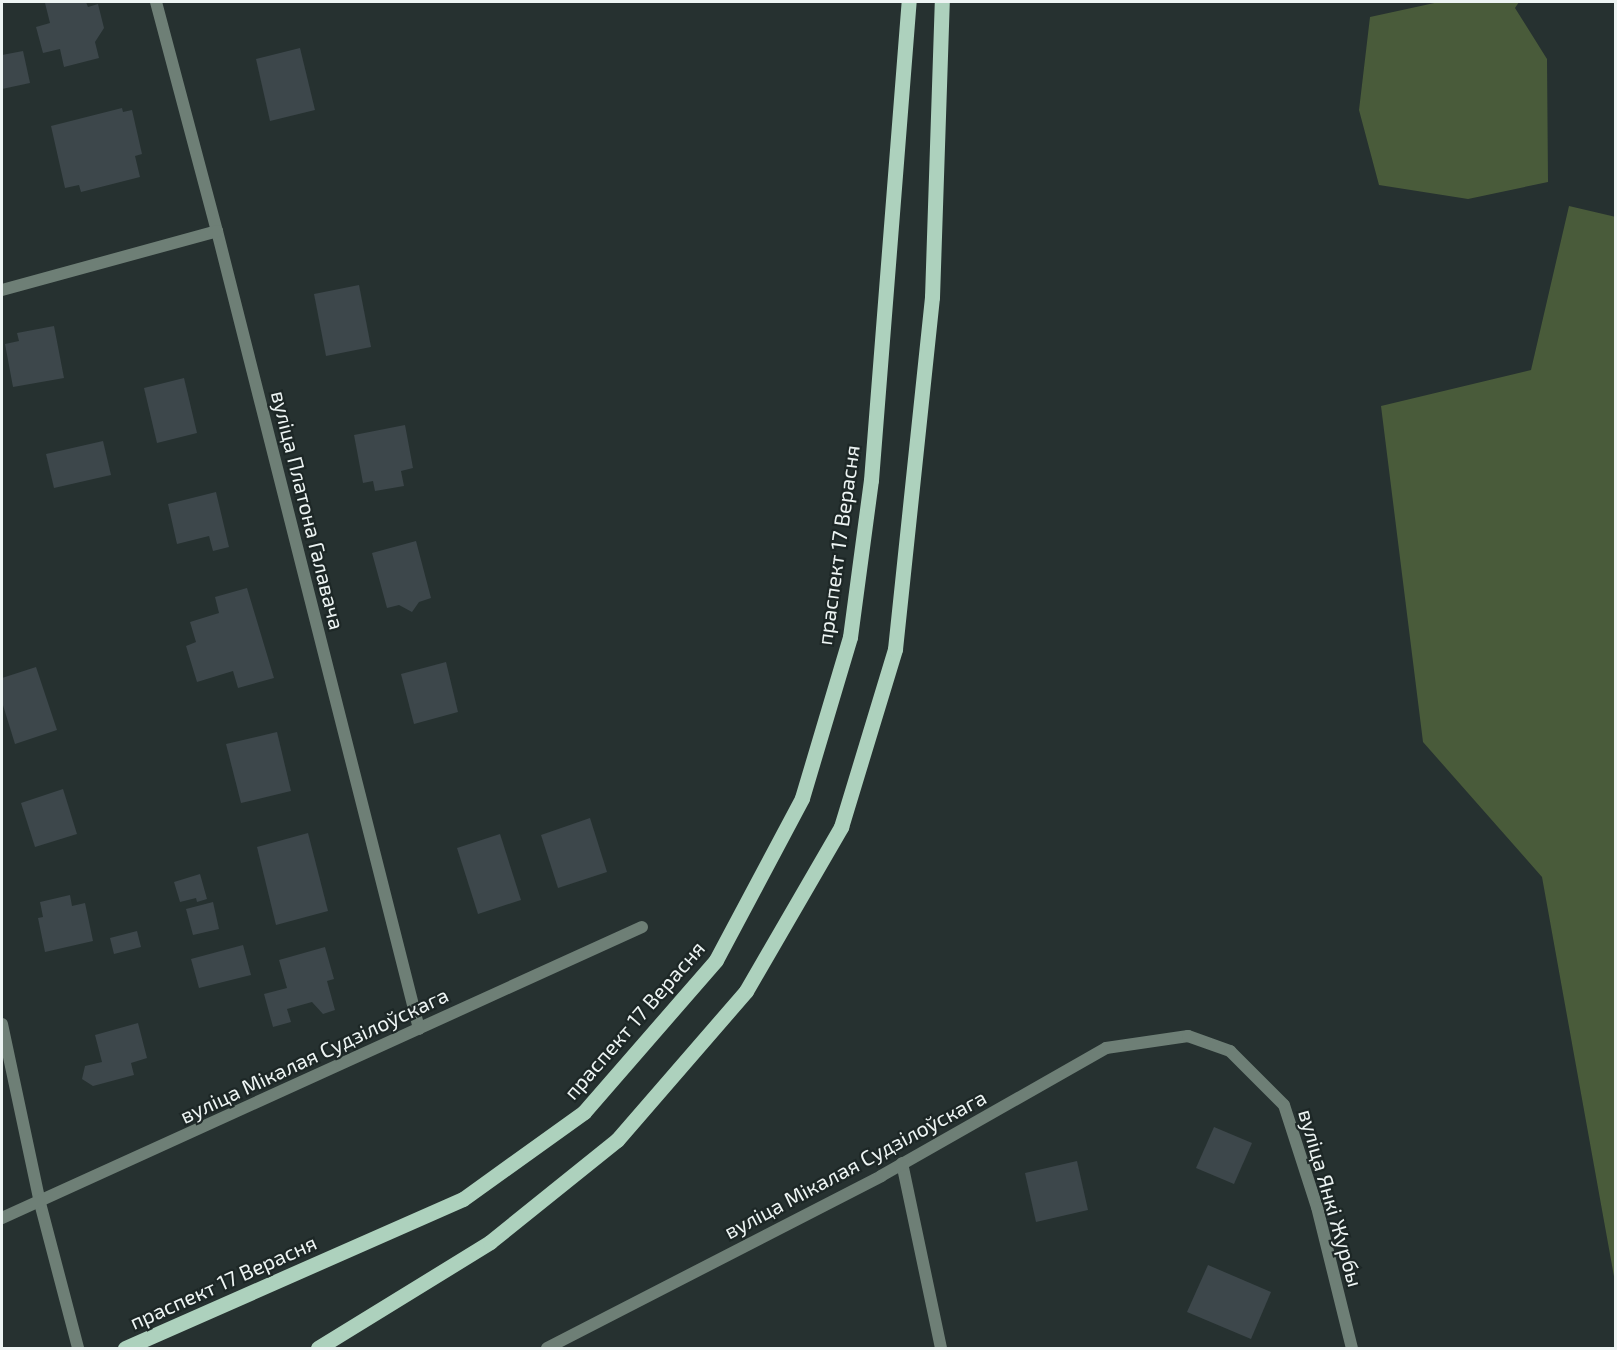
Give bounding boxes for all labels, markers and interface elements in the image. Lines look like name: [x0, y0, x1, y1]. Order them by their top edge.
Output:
street label: вуліца Платона Галавача: [266, 388, 350, 632]
street label: праспект 17 Верасня: [811, 443, 865, 647]
street label: праспект 17 Верасня: [558, 936, 710, 1104]
street label: вуліца Мікалая Судзілоўскага: [176, 982, 452, 1128]
street label: вуліца Мікалая Судзілоўскага: [720, 1084, 990, 1244]
street label: вуліца Янкі Журбы: [1294, 1106, 1368, 1290]
street label: праспект 17 Верасня: [126, 1229, 320, 1335]

